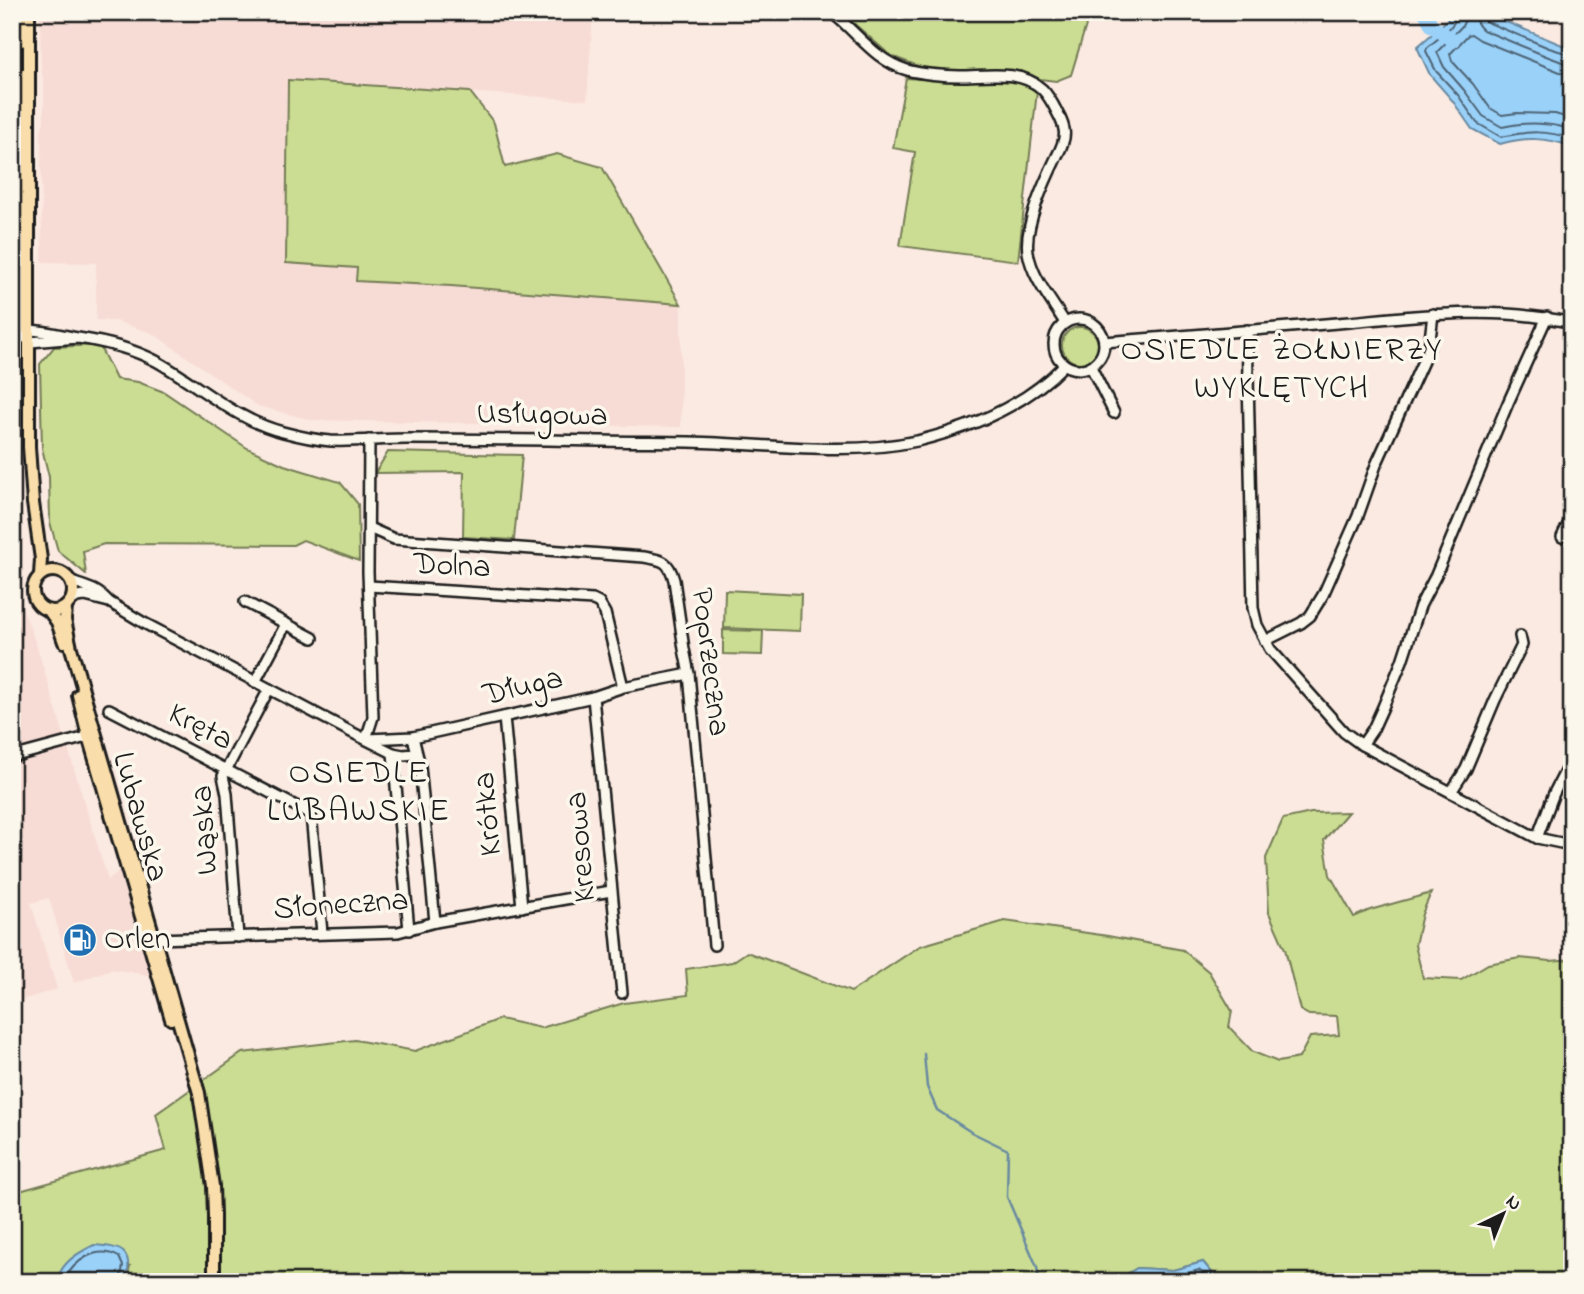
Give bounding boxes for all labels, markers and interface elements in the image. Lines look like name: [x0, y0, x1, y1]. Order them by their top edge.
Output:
district label: OSIEDLE ŻOŁNIERZY WYKLĘTYCH: [1121, 327, 1443, 413]
street label: Usługowa: [476, 391, 608, 441]
street label: Dolna: [411, 541, 492, 592]
street label: Poprzeczna: [677, 585, 741, 739]
street label: Długa: [477, 656, 568, 720]
street label: Kręta: [159, 692, 241, 764]
street label: Lubawska: [98, 747, 180, 887]
district label: OSIEDLE LUBAWSKIE: [267, 750, 451, 836]
street label: Krótka: [462, 770, 516, 858]
street label: Wąska: [179, 784, 233, 876]
street label: Kresowa: [554, 790, 610, 904]
street label: Słoneczna: [272, 878, 410, 934]
place label: Orlen: [104, 917, 170, 964]
fuel station icon: Orlen: [61, 921, 99, 959]
north arrow: [1468, 1178, 1538, 1248]
text: N: [1499, 1189, 1527, 1218]

